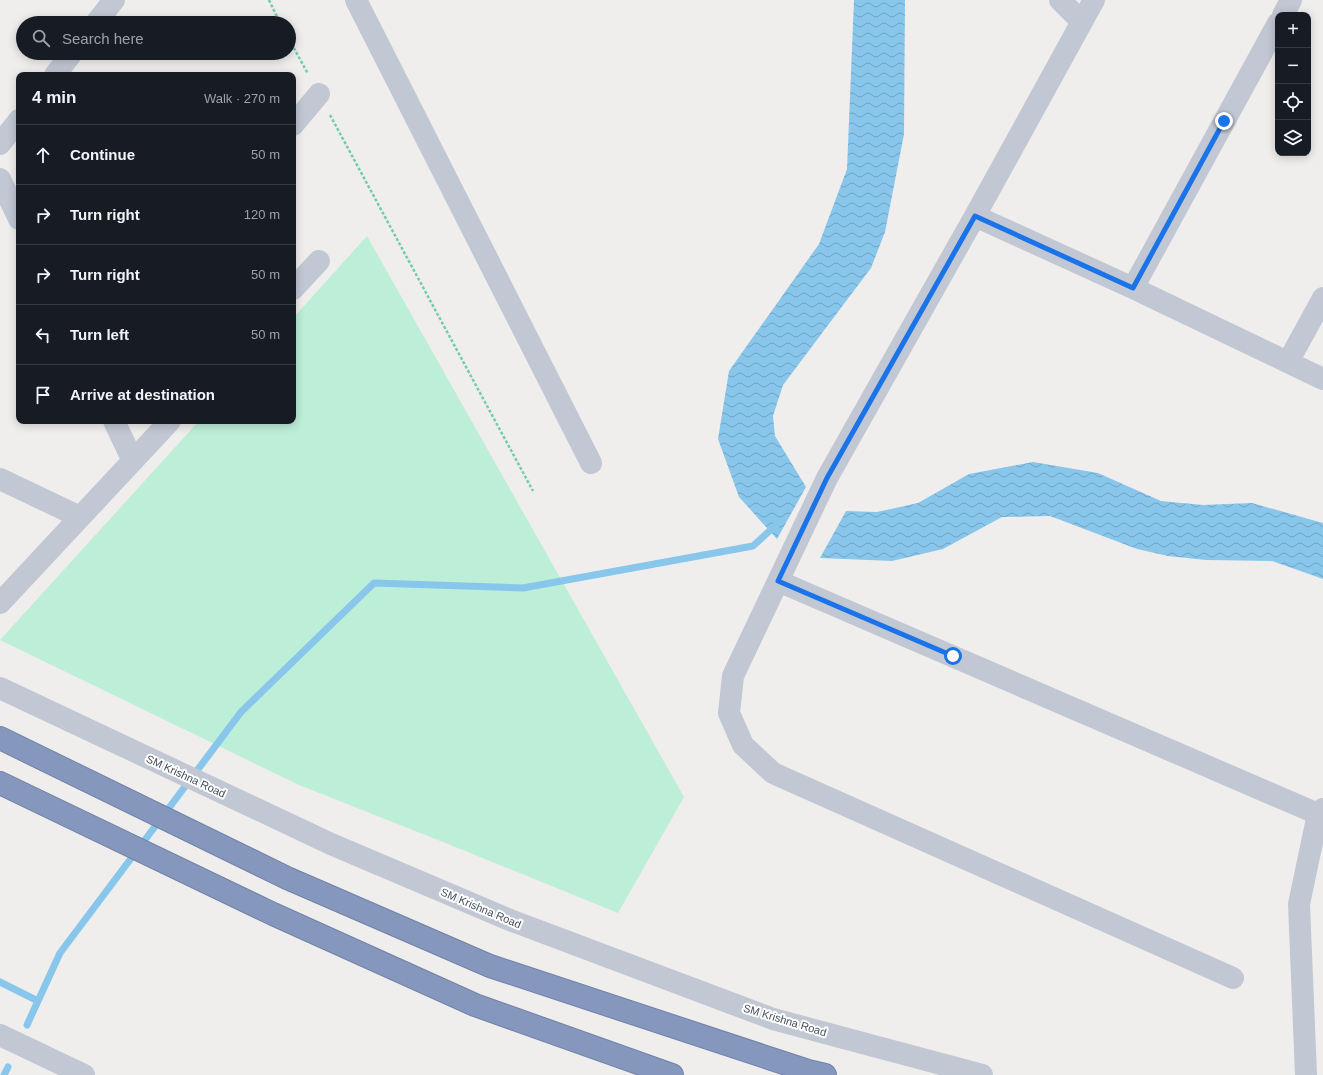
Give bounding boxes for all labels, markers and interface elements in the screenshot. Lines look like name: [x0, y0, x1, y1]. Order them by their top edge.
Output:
map controls: [1275, 12, 1311, 156]
button: +: [1275, 12, 1311, 48]
search box: [16, 16, 296, 60]
icon: search: [30, 27, 52, 49]
text: Search here: [62, 30, 144, 47]
button: −: [1275, 48, 1311, 84]
button: locate: [1275, 84, 1311, 120]
text: 4 min: [32, 88, 76, 107]
text: Walk · 270 m: [204, 91, 280, 106]
route end: [1215, 112, 1233, 130]
button: layers: [1275, 120, 1311, 156]
icon: ahead: [32, 144, 54, 166]
text: Continue: [70, 146, 135, 163]
text: 50 m: [251, 147, 280, 162]
icon: right: [32, 204, 54, 226]
text: Turn right: [70, 206, 140, 223]
text: 120 m: [244, 207, 280, 222]
icon: right: [32, 264, 54, 286]
text: Turn right: [70, 266, 140, 283]
text: 50 m: [251, 267, 280, 282]
icon: left: [32, 324, 54, 346]
text: Turn left: [70, 326, 129, 343]
text: 50 m: [251, 327, 280, 342]
icon: arrive: [32, 384, 54, 406]
text: Arrive at destination: [70, 386, 215, 403]
route start: [944, 647, 962, 665]
street label: SM Krishna Road: [144, 752, 228, 800]
street label: SM Krishna Road: [439, 886, 523, 930]
street label: SM Krishna Road: [742, 1002, 828, 1038]

